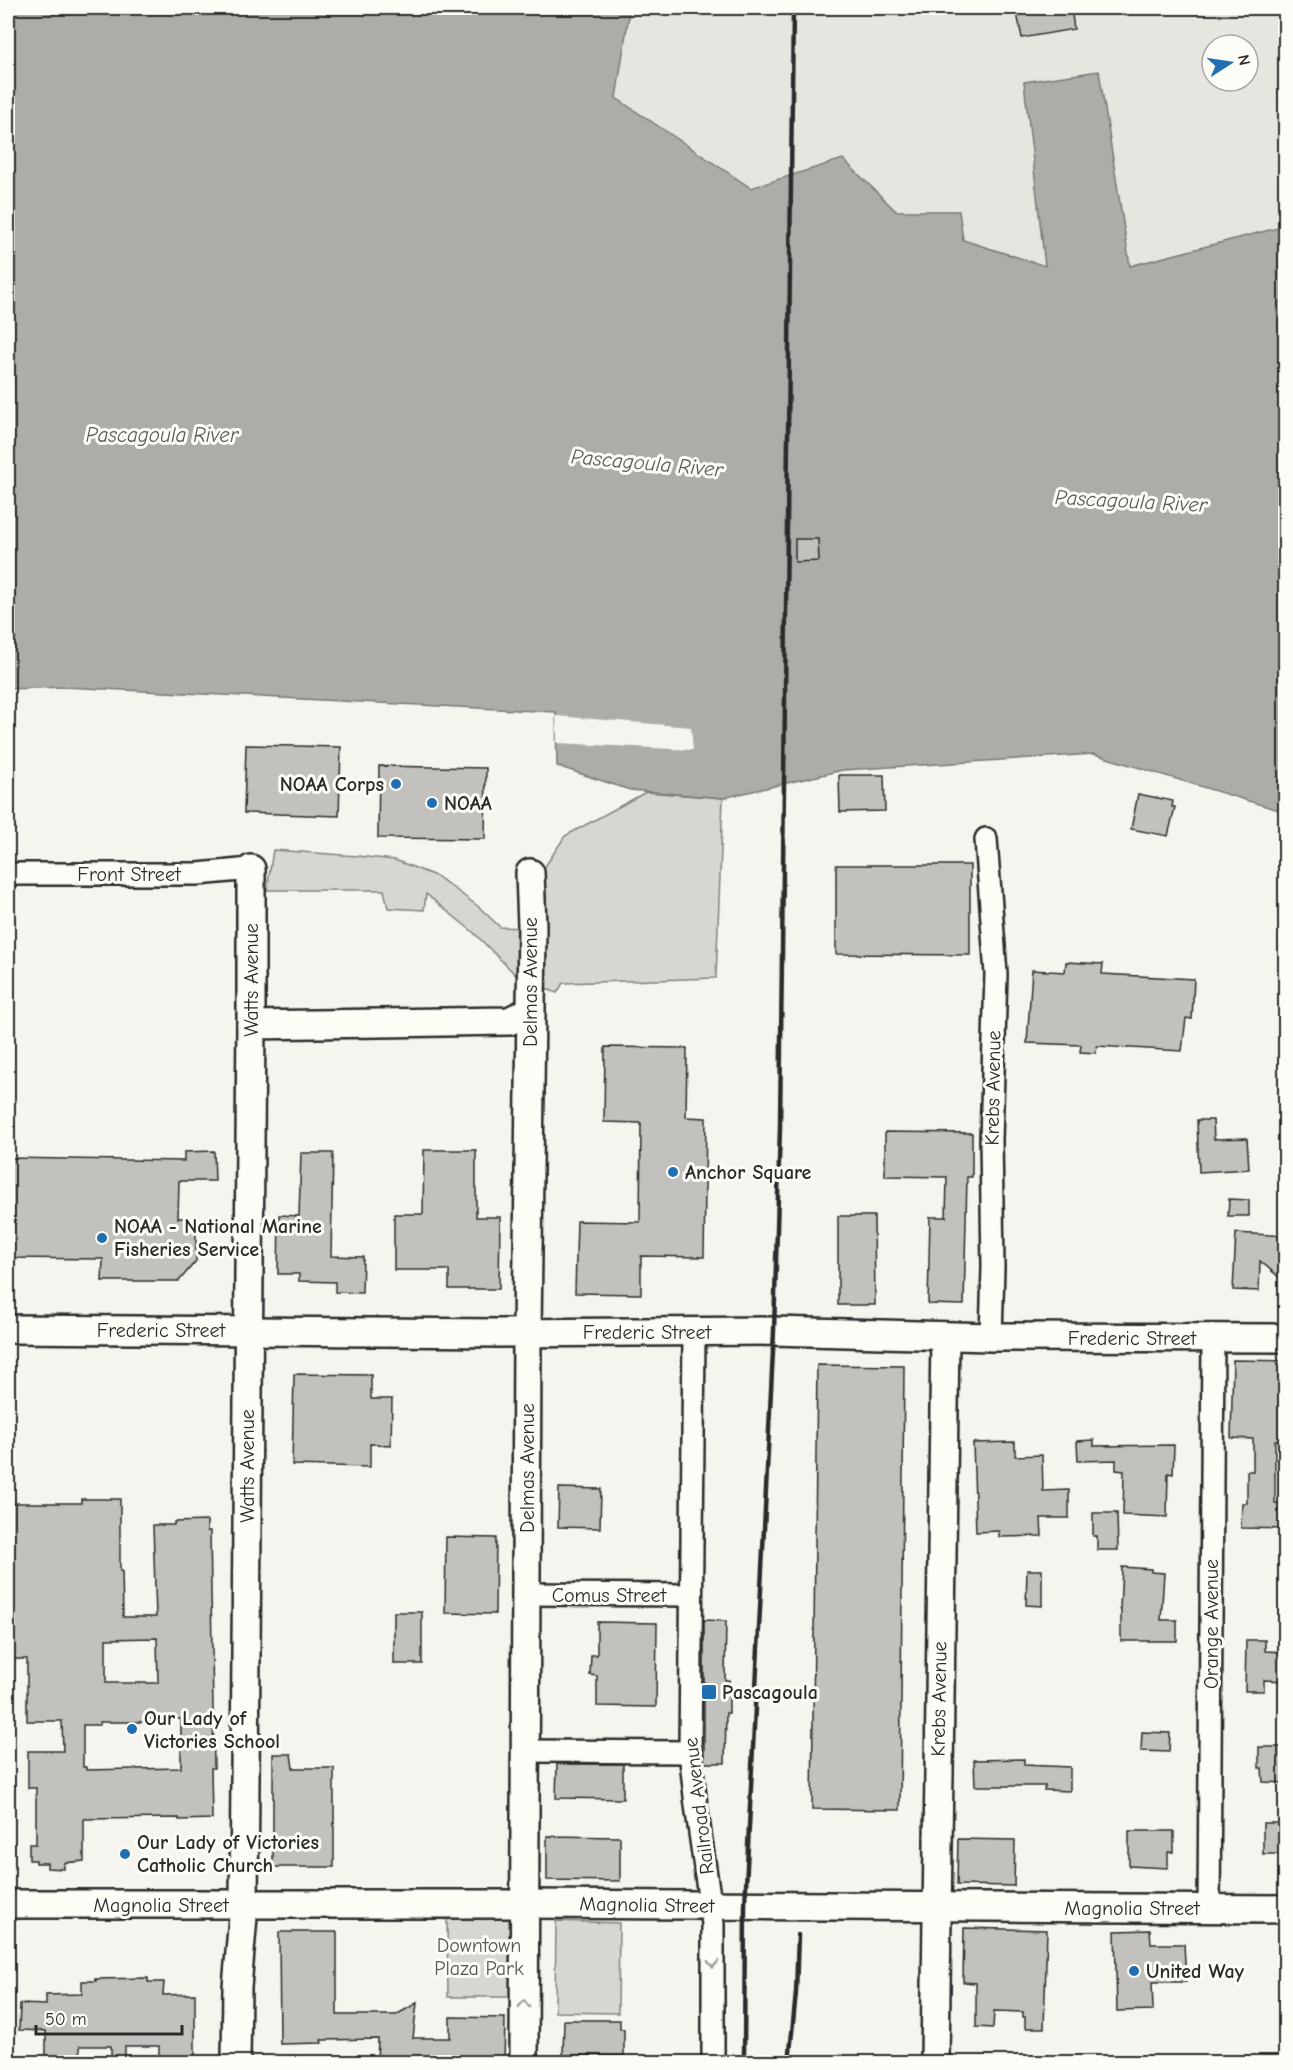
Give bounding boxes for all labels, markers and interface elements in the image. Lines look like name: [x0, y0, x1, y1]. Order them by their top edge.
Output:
north arrow: [1200, 33, 1260, 93]
text: N: [1234, 53, 1254, 67]
water label: Pascagoula River: [86, 423, 240, 447]
water label: Pascagoula River: [570, 444, 726, 482]
water label: Pascagoula River: [1054, 485, 1209, 517]
place label: NOAA Corps: [280, 773, 384, 796]
marker: NOAA Corps: [389, 777, 403, 791]
place label: NOAA: [444, 792, 492, 815]
marker: NOAA: [425, 796, 439, 810]
street label: Front Street: [77, 863, 182, 886]
street label: Delmas Avenue: [519, 917, 542, 1047]
street label: Watts Avenue: [240, 923, 263, 1037]
street label: Krebs Avenue: [980, 1030, 1006, 1146]
place label: Anchor Square: [685, 1161, 811, 1184]
marker: Anchor Square: [666, 1165, 680, 1179]
place label: NOAA - National Marine Fisheries Service: [114, 1215, 322, 1261]
marker: NOAA - National Marine Fisheries Service: [95, 1231, 109, 1245]
street label: Frederic Street: [97, 1319, 227, 1342]
street label: Frederic Street: [583, 1321, 713, 1344]
street label: Frederic Street: [1068, 1327, 1198, 1350]
street label: Delmas Avenue: [516, 1403, 539, 1533]
street label: Watts Avenue: [236, 1409, 259, 1523]
street label: Orange Avenue: [1200, 1559, 1223, 1689]
street label: Comus Street: [552, 1584, 668, 1607]
street label: Krebs Avenue: [926, 1641, 952, 1757]
place label: Pascagoula: [722, 1681, 818, 1704]
marker: Pascagoula: [700, 1683, 718, 1701]
place label: Our Lady of Victories School: [144, 1707, 280, 1753]
marker: Our Lady of Victories School: [125, 1722, 139, 1736]
street label: Railroad Avenue: [679, 1736, 719, 1876]
place label: Our Lady of Victories Catholic Church: [137, 1831, 319, 1877]
marker: Our Lady of Victories Catholic Church: [118, 1847, 132, 1861]
street label: Magnolia Street: [579, 1892, 716, 1918]
street label: Magnolia Street: [93, 1894, 230, 1917]
street label: Magnolia Street: [1064, 1897, 1201, 1920]
park label: Downtown Plaza Park: [434, 1934, 524, 1980]
one-way arrow: [707, 1960, 719, 1969]
place label: United Way: [1146, 1960, 1245, 1983]
marker: United Way: [1127, 1964, 1141, 1978]
scale bar: [36, 1998, 182, 2036]
one-way arrow: [518, 2000, 530, 2009]
text: 50 m: [45, 2009, 87, 2030]

